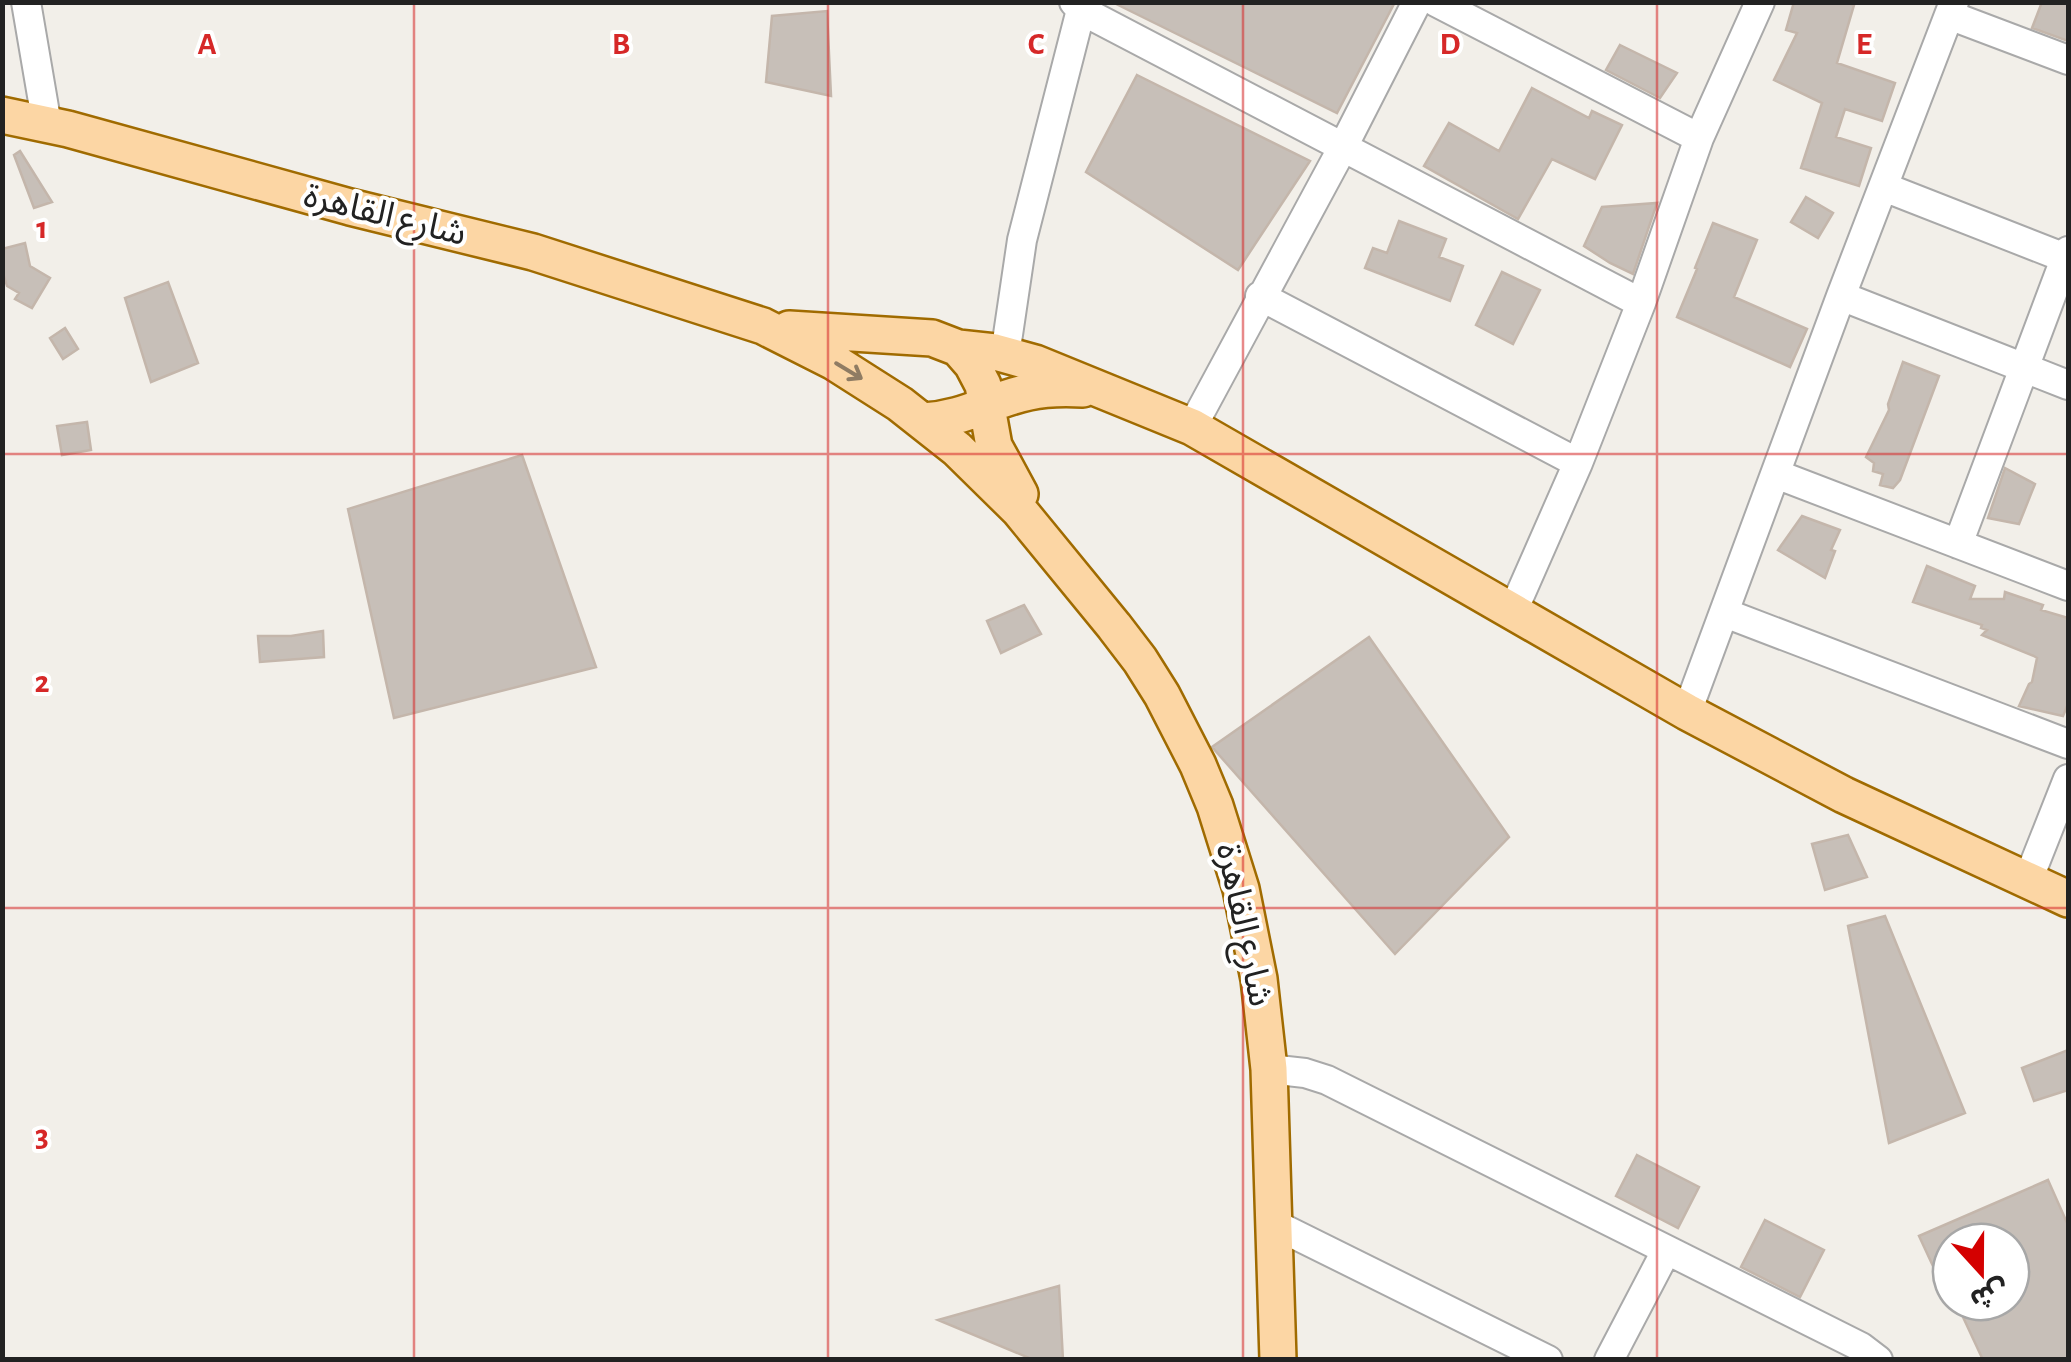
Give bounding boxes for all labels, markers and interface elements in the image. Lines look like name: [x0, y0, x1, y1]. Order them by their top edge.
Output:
text: A: [197, 28, 217, 60]
text: B: [612, 28, 630, 60]
text: C: [1028, 28, 1045, 60]
text: D: [1440, 28, 1461, 60]
text: E: [1856, 28, 1872, 60]
street label: شارع القاهرة: [299, 178, 470, 259]
text: 1: [36, 212, 48, 244]
one-way arrow: [834, 361, 863, 381]
text: 2: [34, 666, 50, 698]
street label: شارع القاهرة: [1203, 840, 1278, 1011]
text: 3: [35, 1120, 49, 1152]
north arrow: [1931, 1222, 2031, 1322]
text: ش: [1966, 1274, 2012, 1313]

